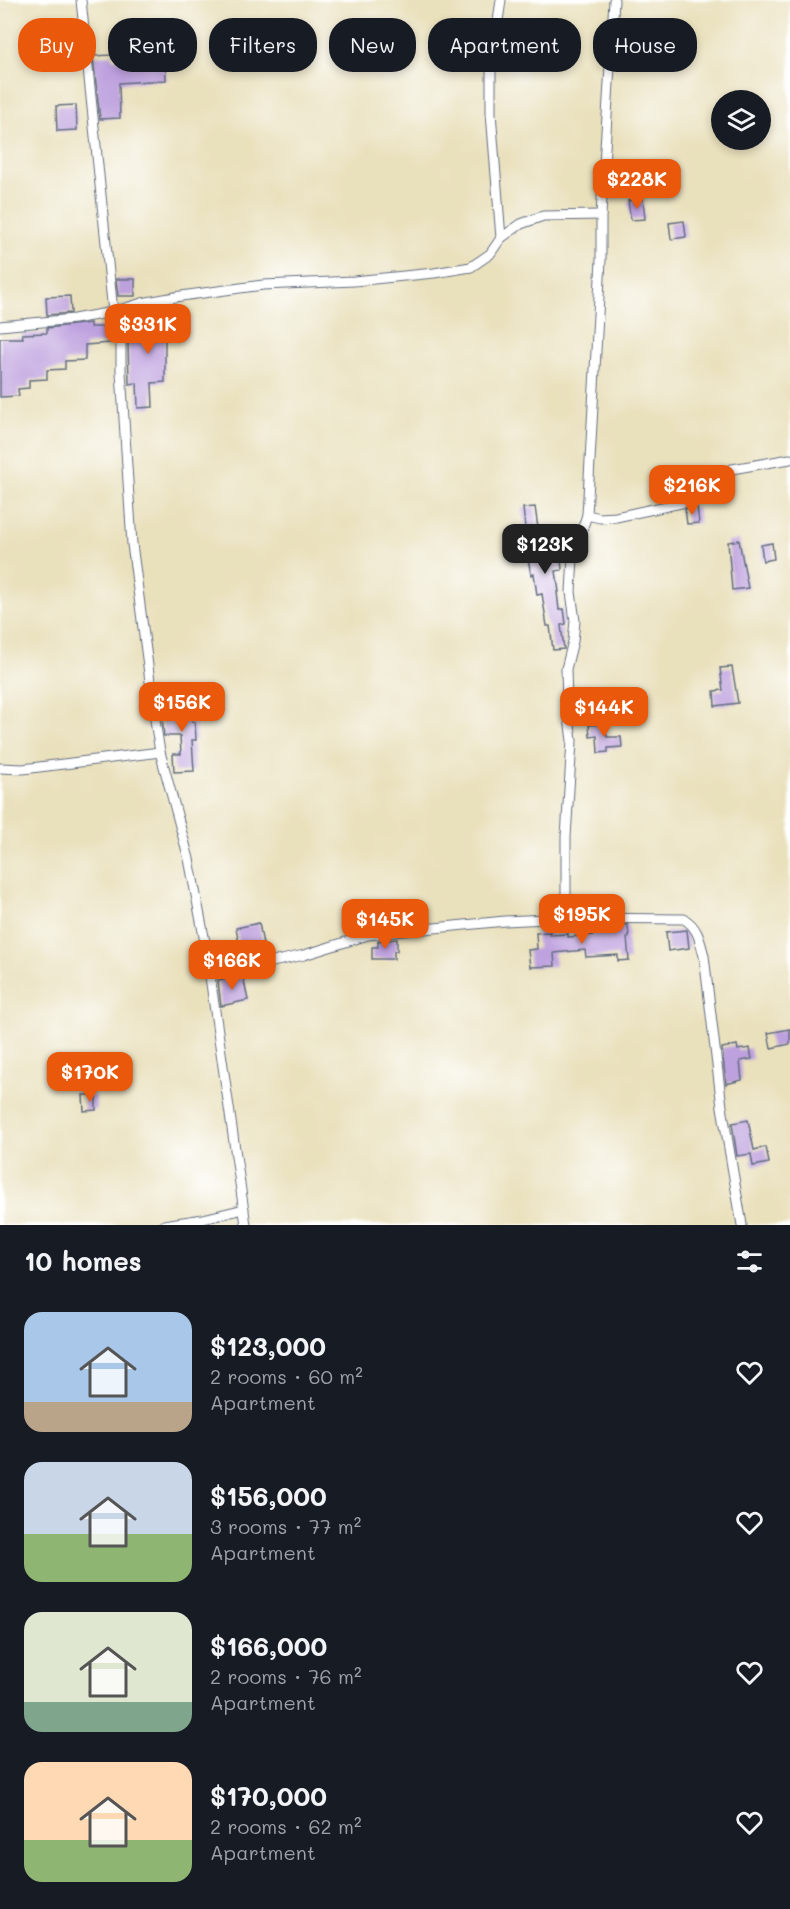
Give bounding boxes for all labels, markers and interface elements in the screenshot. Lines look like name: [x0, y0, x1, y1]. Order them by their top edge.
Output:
chip: Buy: [18, 18, 96, 72]
chip: Rent: [108, 18, 197, 72]
chip: Filters: [209, 18, 317, 72]
chip: New: [329, 18, 416, 72]
chip: Apartment: [428, 18, 581, 72]
chip: House: [593, 18, 697, 72]
map controls: [711, 90, 771, 150]
button: layers: [711, 90, 771, 150]
pin: $228K: [595, 159, 679, 210]
text: $228K: [607, 165, 667, 191]
pin: $331K: [106, 304, 190, 355]
text: $331K: [119, 310, 177, 336]
pin: $216K: [650, 465, 734, 516]
text: $216K: [663, 471, 721, 497]
pin: $123K: [503, 524, 587, 575]
text: $123K: [516, 530, 574, 556]
pin: $156K: [140, 682, 224, 733]
pin: $144K: [562, 687, 646, 738]
text: $156K: [153, 688, 211, 714]
text: $144K: [574, 693, 634, 719]
pin: $195K: [540, 894, 624, 945]
pin: $145K: [343, 899, 427, 950]
text: $195K: [553, 900, 611, 926]
text: $145K: [356, 905, 414, 931]
pin: $166K: [190, 940, 274, 991]
text: $166K: [203, 946, 261, 972]
pin: $170K: [48, 1052, 132, 1103]
text: $170K: [61, 1058, 119, 1084]
text: 10 homes: [24, 1244, 142, 1278]
icon: filters: [733, 1245, 766, 1278]
text: $123,000: [210, 1329, 326, 1363]
icon: home: [72, 1336, 144, 1408]
icon: heart: [733, 1356, 766, 1389]
text: 2 rooms · 60 m²: [210, 1363, 363, 1389]
text: Apartment: [210, 1389, 316, 1415]
text: $156,000: [210, 1479, 327, 1513]
icon: home: [72, 1486, 144, 1558]
icon: heart: [733, 1506, 766, 1539]
text: 3 rooms · 77 m²: [210, 1513, 361, 1539]
text: Apartment: [210, 1539, 316, 1565]
text: $166,000: [210, 1629, 327, 1663]
icon: home: [72, 1636, 144, 1708]
icon: heart: [733, 1656, 766, 1689]
text: 2 rooms · 76 m²: [210, 1663, 362, 1689]
text: Apartment: [210, 1689, 316, 1715]
text: $170,000: [210, 1779, 327, 1813]
icon: home: [72, 1786, 144, 1858]
icon: heart: [733, 1806, 766, 1839]
text: 2 rooms · 62 m²: [210, 1813, 362, 1839]
text: Apartment: [210, 1839, 316, 1865]

